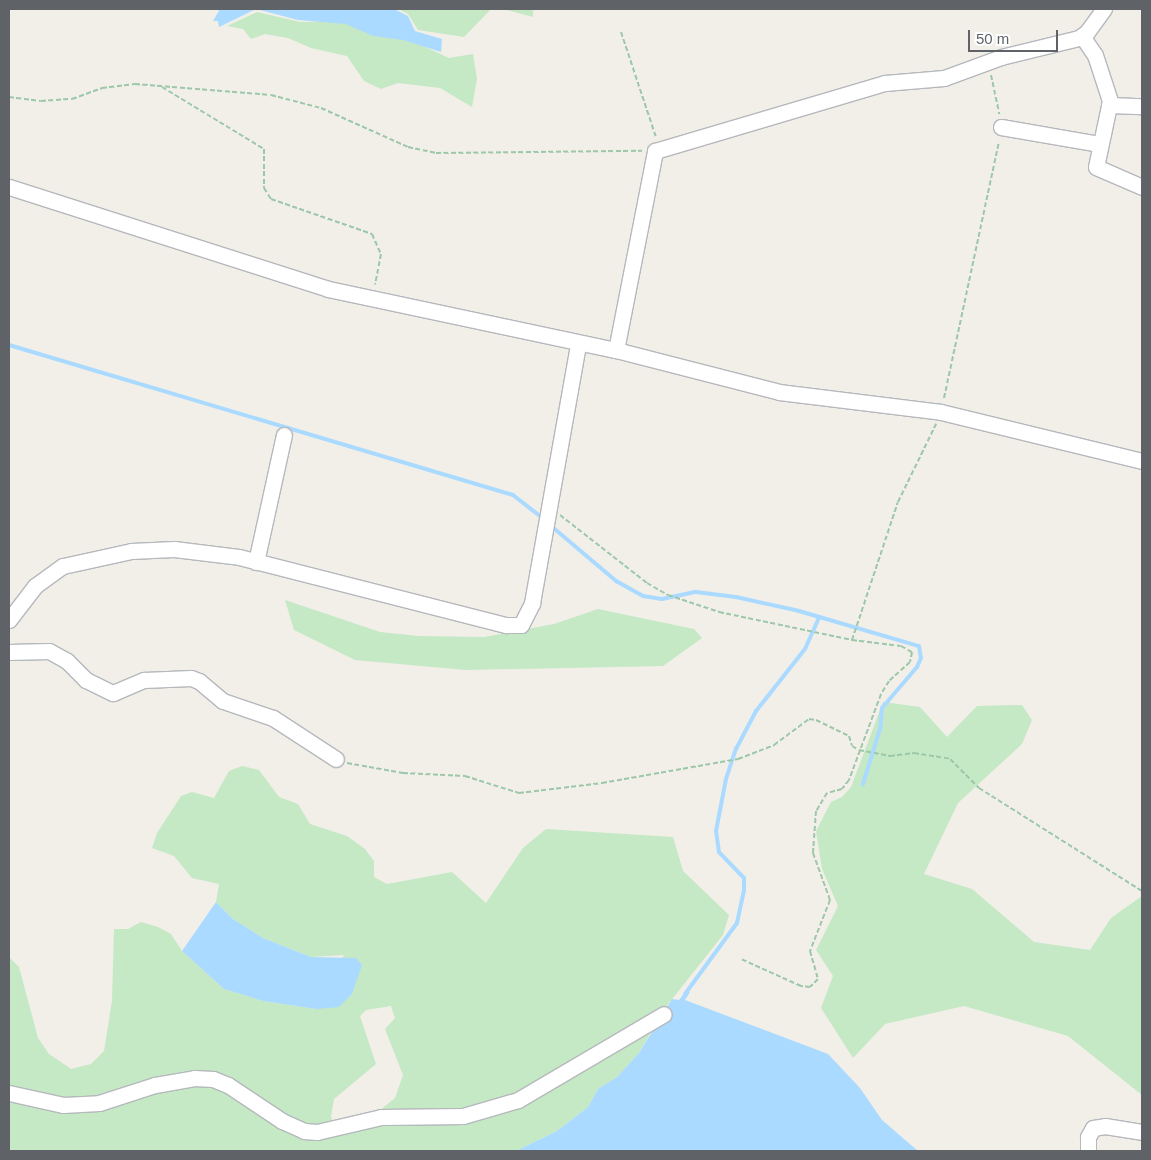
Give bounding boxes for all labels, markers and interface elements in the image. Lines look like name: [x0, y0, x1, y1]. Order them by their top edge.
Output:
scale bar: [971, 20, 1061, 52]
text: 50 m: [976, 30, 1009, 47]

